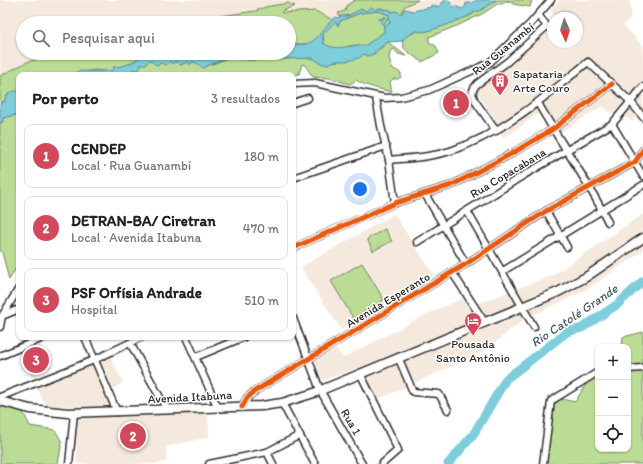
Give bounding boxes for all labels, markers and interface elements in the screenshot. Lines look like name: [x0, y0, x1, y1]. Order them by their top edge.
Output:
north arrow: [547, 12, 583, 48]
search box: [16, 16, 296, 60]
street label: Rua Guanambí: [469, 20, 537, 78]
icon: search: [30, 27, 52, 49]
text: Pesquisar aqui: [62, 29, 155, 47]
place label: Sapataria Arte Couro: [513, 67, 570, 95]
building icon: Sapataria Arte Couro: [490, 71, 510, 96]
text: Por perto: [32, 88, 99, 108]
pin: 1: [443, 88, 469, 118]
text: 3 resultados: [211, 91, 280, 106]
text: CENDEP: [71, 140, 126, 158]
street label: Rua Copacabana: [468, 145, 549, 201]
text: 1: [43, 149, 49, 164]
text: 180 m: [244, 149, 279, 164]
text: Local · Rua Guanambí: [71, 158, 191, 173]
your location: [350, 179, 370, 199]
text: DETRAN-BA/ Ciretran: [71, 212, 216, 230]
text: 2: [43, 221, 49, 236]
text: 470 m: [243, 221, 279, 236]
text: Local · Avenida Itabuna: [71, 230, 201, 245]
street label: Avenida Esperanto: [344, 269, 432, 331]
water label: Rio Catolé Grande: [528, 280, 621, 350]
text: PSF Orfísia Andrade: [71, 284, 202, 302]
text: 3: [42, 293, 50, 308]
text: 510 m: [244, 293, 279, 308]
text: Hospital: [71, 302, 118, 317]
hotel icon: Pousada Santo Antônio: [463, 311, 483, 336]
place label: Pousada Santo Antônio: [436, 337, 510, 365]
map controls: [595, 344, 631, 452]
button: +: [595, 344, 631, 380]
pin: 3: [23, 345, 49, 375]
button: −: [595, 380, 631, 416]
street label: Avenida Itabuna: [147, 388, 233, 406]
street label: Rua 1: [338, 406, 364, 438]
button: locate: [595, 416, 631, 452]
pin: 2: [120, 421, 146, 451]

